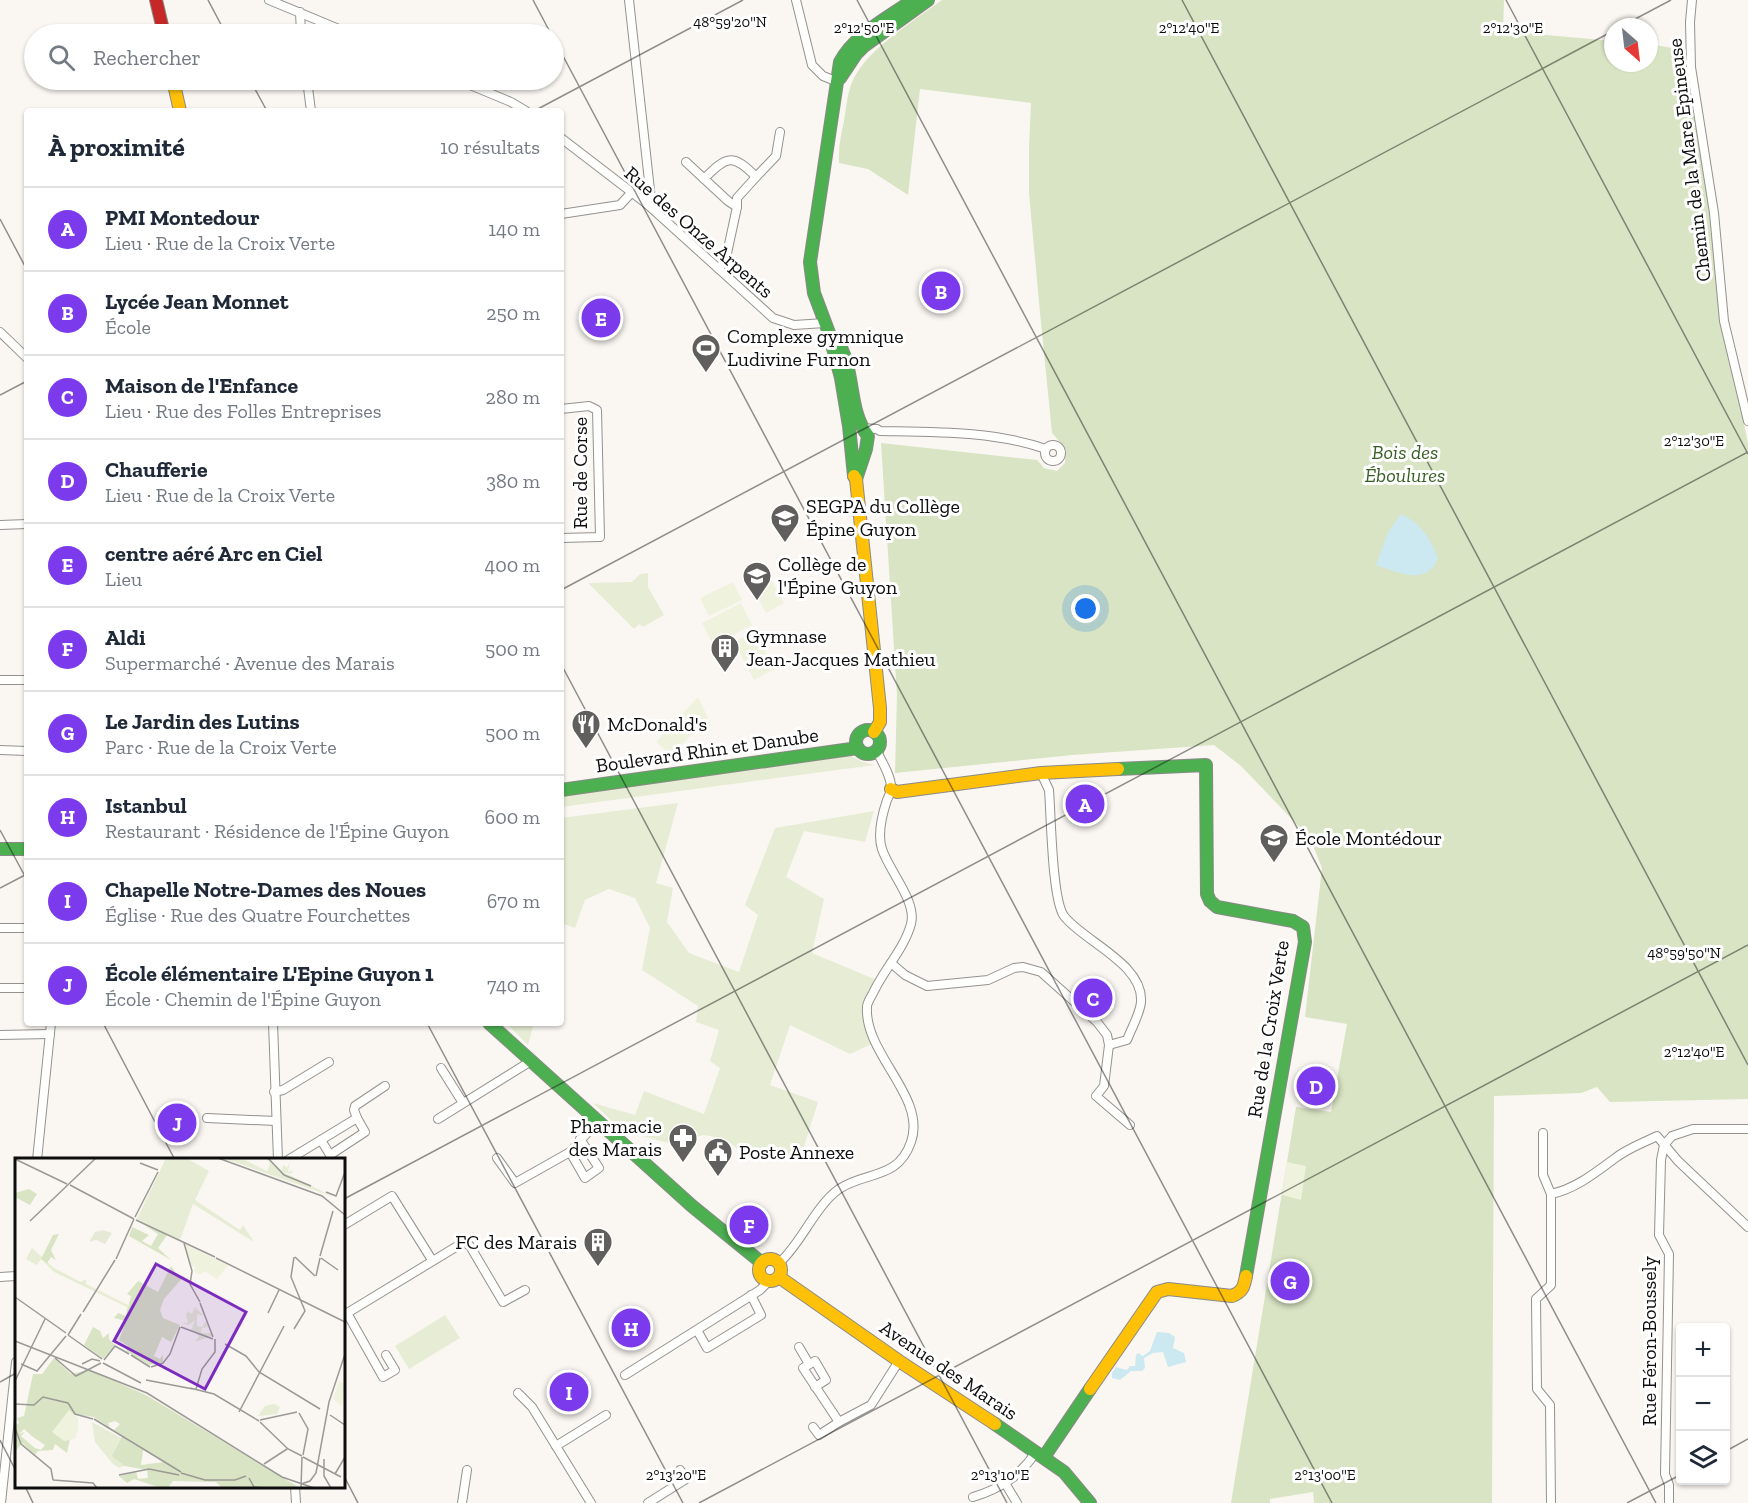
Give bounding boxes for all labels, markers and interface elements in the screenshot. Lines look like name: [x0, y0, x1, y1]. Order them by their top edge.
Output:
text: 48°59'20"N: [693, 13, 767, 31]
north arrow: [1604, 18, 1658, 72]
text: 2°12'50"E: [834, 19, 895, 37]
text: 2°12'40"E: [1159, 19, 1219, 37]
text: 2°12'30"E: [1483, 19, 1543, 37]
search box: [24, 24, 564, 90]
street label: Chemin de la Mare Epineuse: [1662, 37, 1716, 283]
icon: search: [45, 41, 78, 74]
text: Rechercher: [93, 44, 201, 71]
text: À proximité: [48, 131, 185, 163]
text: 10 résultats: [440, 135, 540, 159]
street label: Rue des Onze Arpents: [620, 161, 778, 303]
text: PMI Montedour: [105, 204, 260, 231]
text: A: [61, 217, 74, 241]
text: 140 m: [488, 217, 540, 241]
text: Lieu · Rue de la Croix Verte: [105, 231, 335, 255]
pin: B: [922, 268, 960, 314]
text: Lycée Jean Monnet: [105, 288, 288, 315]
pin: E: [582, 296, 620, 340]
text: B: [61, 301, 74, 325]
text: 250 m: [486, 301, 540, 325]
text: École: [105, 315, 151, 339]
place label: Complexe gymnique Ludivine Furnon: [727, 324, 904, 371]
sports icon: Complexe gymnique Ludivine Furnon: [690, 332, 722, 374]
text: Maison de l'Enfance: [105, 372, 298, 399]
text: C: [61, 385, 74, 409]
text: 280 m: [486, 385, 540, 409]
text: Lieu · Rue des Folles Entreprises: [105, 399, 381, 423]
street label: Rue de Corse: [568, 417, 592, 529]
text: 2°12'30"E: [1664, 432, 1724, 450]
park label: Bois des Éboulures: [1365, 440, 1445, 487]
text: Chaufferie: [105, 456, 208, 483]
text: D: [61, 469, 74, 493]
text: 380 m: [486, 469, 540, 493]
text: Lieu · Rue de la Croix Verte: [105, 483, 335, 507]
place label: SEGPA du Collège Épine Guyon: [806, 494, 960, 541]
school or university icon: SEGPA du Collège Épine Guyon: [769, 502, 801, 544]
text: centre aéré Arc en Ciel: [105, 540, 323, 567]
place label: Collège de l'Épine Guyon: [778, 552, 898, 599]
text: E: [62, 553, 73, 577]
text: 400 m: [484, 553, 540, 577]
school or university icon: Collège de l'Épine Guyon: [741, 560, 773, 602]
text: Lieu: [105, 567, 142, 591]
your location: [1071, 594, 1100, 623]
text: Aldi: [105, 624, 146, 651]
place label: Gymnase Jean-Jacques Mathieu: [746, 624, 936, 671]
building icon: Gymnase Jean-Jacques Mathieu: [709, 632, 741, 674]
text: F: [62, 637, 73, 661]
text: 500 m: [485, 637, 540, 661]
text: Supermarché · Avenue des Marais: [105, 651, 395, 675]
text: Le Jardin des Lutins: [105, 708, 300, 735]
restaurant icon: McDonald's: [570, 708, 602, 750]
place label: McDonald's: [607, 712, 707, 736]
text: G: [61, 721, 74, 745]
text: 500 m: [485, 721, 540, 745]
street label: Boulevard Rhin et Danube: [594, 722, 820, 778]
text: Parc · Rue de la Croix Verte: [105, 735, 337, 759]
pin: A: [1066, 782, 1104, 826]
text: Istanbul: [105, 792, 187, 819]
text: H: [60, 805, 75, 829]
text: 600 m: [485, 805, 540, 829]
text: Restaurant · Résidence de l'Épine Guyon: [105, 819, 449, 843]
school or university icon: École Montédour: [1258, 822, 1290, 864]
place label: École Montédour: [1295, 826, 1442, 850]
text: Chapelle Notre-Dames des Noues: [105, 876, 426, 903]
text: I: [64, 889, 71, 913]
text: 670 m: [487, 889, 540, 913]
text: Église · Rue des Quatre Fourchettes: [105, 903, 410, 927]
street label: Rue de la Croix Verte: [1242, 938, 1294, 1120]
text: 48°59'50"N: [1647, 944, 1721, 962]
text: École élémentaire L'Epine Guyon 1: [105, 960, 434, 987]
text: J: [63, 973, 72, 997]
text: 740 m: [487, 973, 540, 997]
pin: C: [1074, 976, 1112, 1020]
text: École · Chemin de l'Épine Guyon: [105, 987, 381, 1011]
text: 2°12'40"E: [1664, 1043, 1724, 1061]
pin: D: [1296, 1064, 1336, 1108]
pin: J: [158, 1100, 196, 1146]
place label: Pharmacie des Marais: [569, 1114, 662, 1161]
pharmacy icon: Pharmacie des Marais: [667, 1122, 699, 1164]
public building icon: Poste Annexe: [702, 1136, 734, 1178]
place label: Poste Annexe: [739, 1140, 854, 1164]
inset map: [15, 1158, 345, 1488]
pin: F: [730, 1202, 768, 1248]
building icon: FC des Marais: [582, 1226, 614, 1268]
place label: FC des Marais: [455, 1230, 577, 1254]
street label: Rue Féron-Boussely: [1637, 1255, 1661, 1426]
pin: G: [1270, 1258, 1310, 1304]
pin: H: [612, 1306, 650, 1350]
street label: Avenue des Marais: [876, 1315, 1022, 1425]
map controls: [1676, 1323, 1730, 1485]
button: +: [1676, 1323, 1730, 1377]
pin: I: [550, 1370, 588, 1414]
button: −: [1676, 1377, 1730, 1431]
button: layers: [1676, 1431, 1730, 1485]
text: 2°13'20"E: [646, 1466, 706, 1484]
text: 2°13'10"E: [971, 1466, 1029, 1484]
text: 2°13'00"E: [1294, 1466, 1356, 1484]

